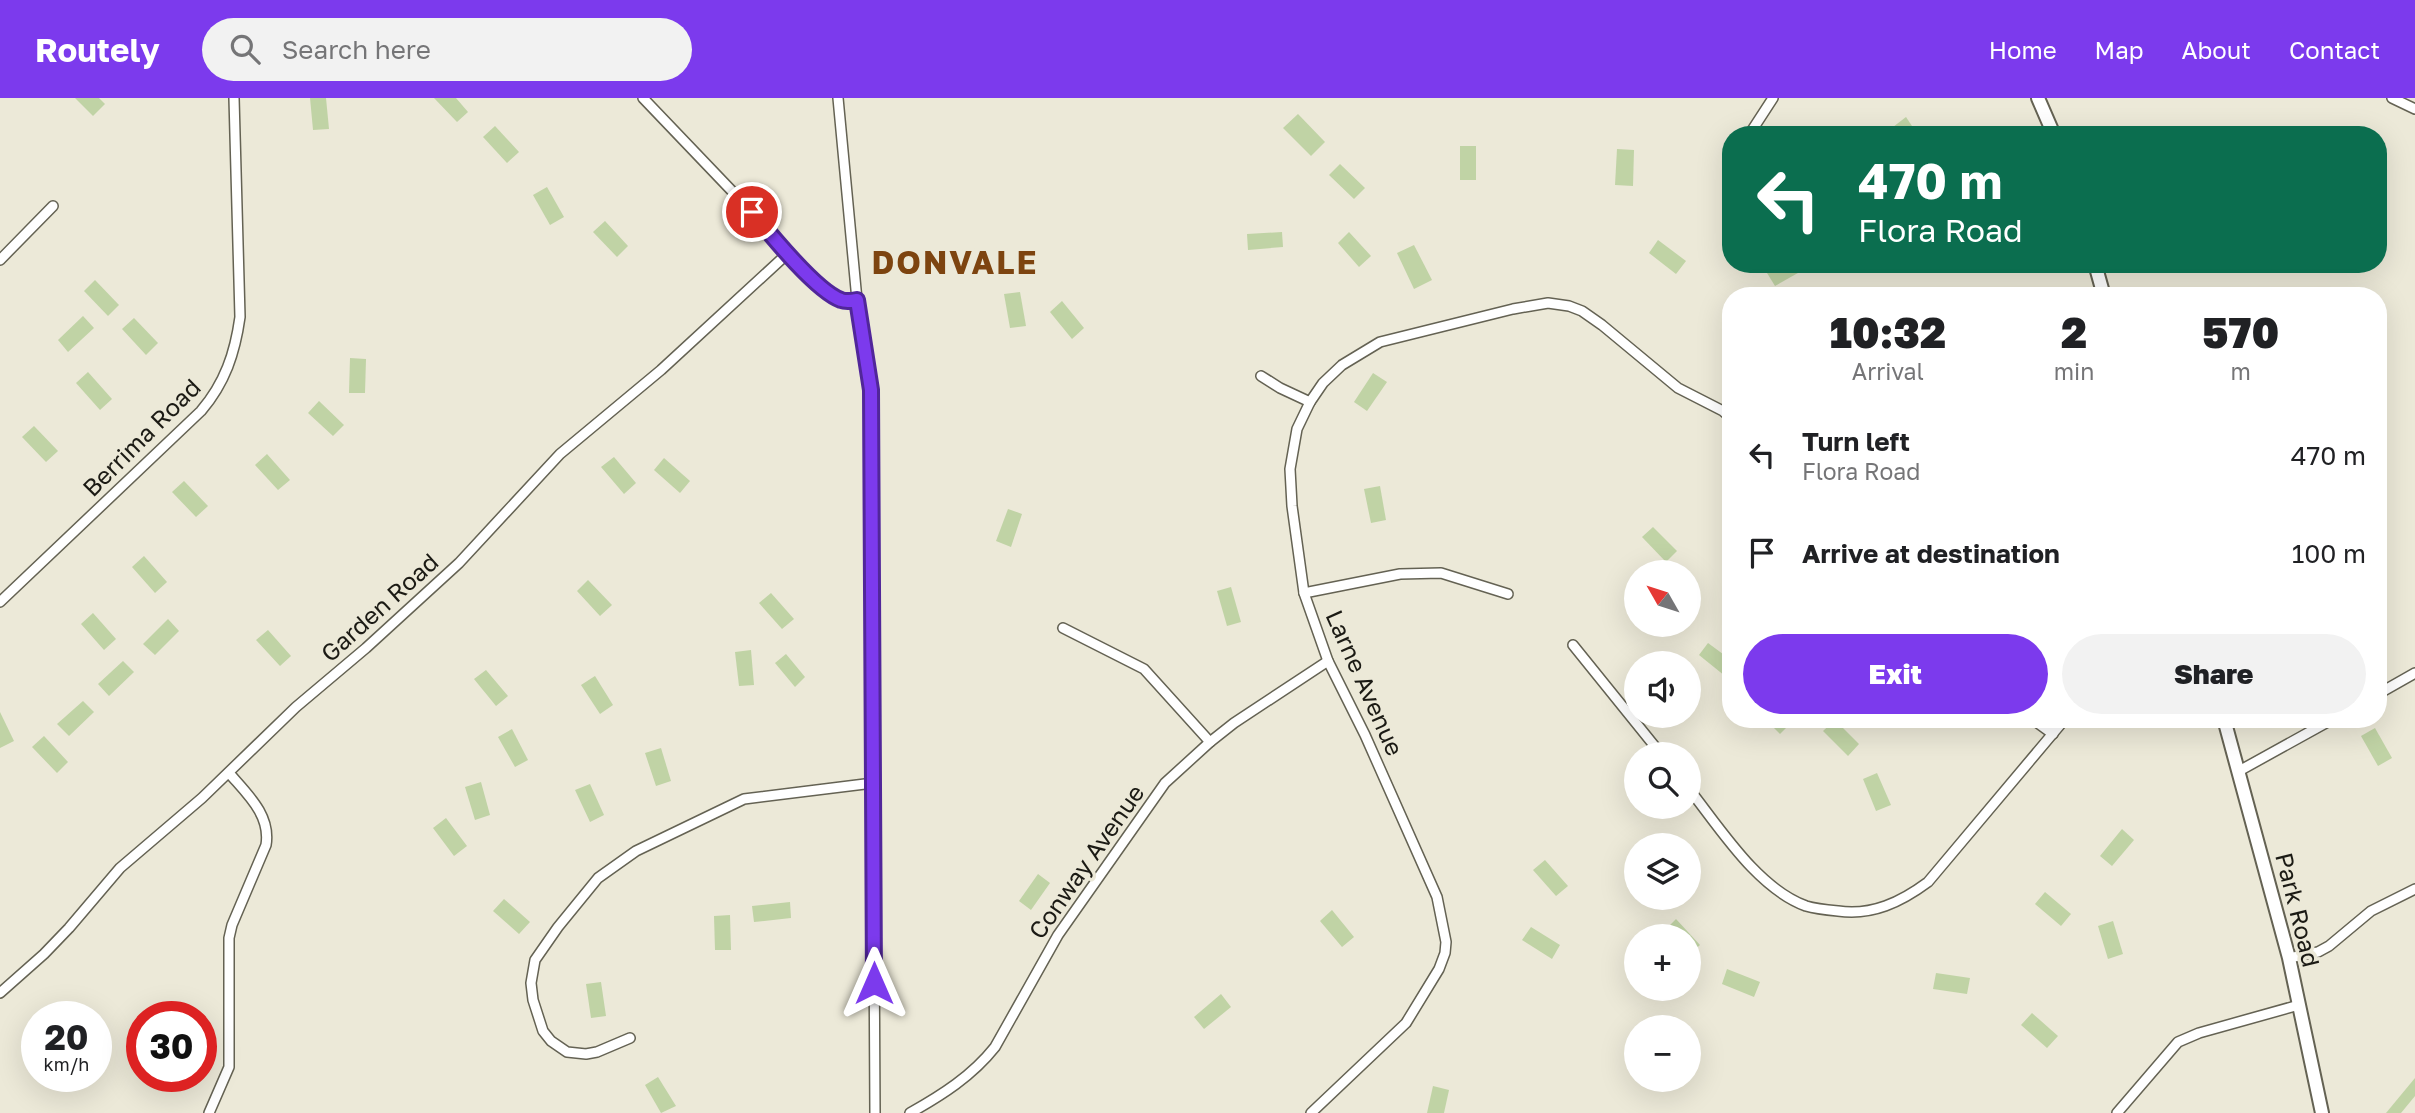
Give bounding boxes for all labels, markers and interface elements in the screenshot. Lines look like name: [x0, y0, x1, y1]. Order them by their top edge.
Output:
search box: [202, 18, 692, 81]
text: Routely: [35, 30, 160, 69]
icon: search: [226, 30, 264, 68]
text: Search here: [282, 34, 431, 65]
text: Home: [1989, 35, 2057, 64]
text: Map: [2095, 35, 2144, 64]
text: About: [2182, 35, 2251, 64]
text: Contact: [2289, 35, 2380, 64]
text: 470 m: [1858, 151, 2002, 210]
icon: left: [1743, 154, 1834, 245]
pin: [722, 182, 782, 242]
icon: arrive: [733, 193, 771, 231]
text: Flora Road: [1858, 211, 2023, 249]
district label: DONVALE: [871, 243, 1039, 281]
text: 10:32: [1830, 307, 1946, 357]
text: 2: [2061, 307, 2087, 357]
text: 570: [2202, 307, 2279, 357]
text: Arrival: [1852, 357, 1924, 385]
text: min: [2054, 357, 2094, 385]
text: m: [2230, 357, 2251, 385]
street label: Berrima Road: [76, 372, 206, 502]
text: Turn left: [1802, 426, 1910, 457]
icon: left: [1743, 436, 1781, 474]
text: 470 m: [2291, 440, 2366, 471]
text: Flora Road: [1802, 457, 1920, 485]
icon: arrive: [1743, 534, 1781, 572]
text: Arrive at destination: [1802, 538, 2060, 569]
text: 100 m: [2292, 538, 2366, 569]
street label: Garden Road: [314, 547, 444, 667]
north arrow: [1624, 560, 1701, 637]
map controls: [1624, 560, 1701, 1092]
street label: Larne Avenue: [1320, 605, 1410, 760]
button: Exit: [1743, 634, 2048, 714]
button: Share: [2062, 634, 2366, 714]
button: sound: [1624, 651, 1701, 728]
button: search: [1624, 742, 1701, 819]
street label: Conway Avenue: [1022, 779, 1150, 944]
button: layers: [1624, 833, 1701, 910]
street label: Park Road: [2270, 849, 2327, 970]
button: +: [1624, 924, 1701, 1001]
position arrow: [837, 946, 911, 1020]
speed limit sign: 30: [126, 1001, 217, 1092]
button: −: [1624, 1015, 1701, 1092]
text: 20: [44, 1016, 89, 1058]
text: km/h: [44, 1053, 89, 1075]

